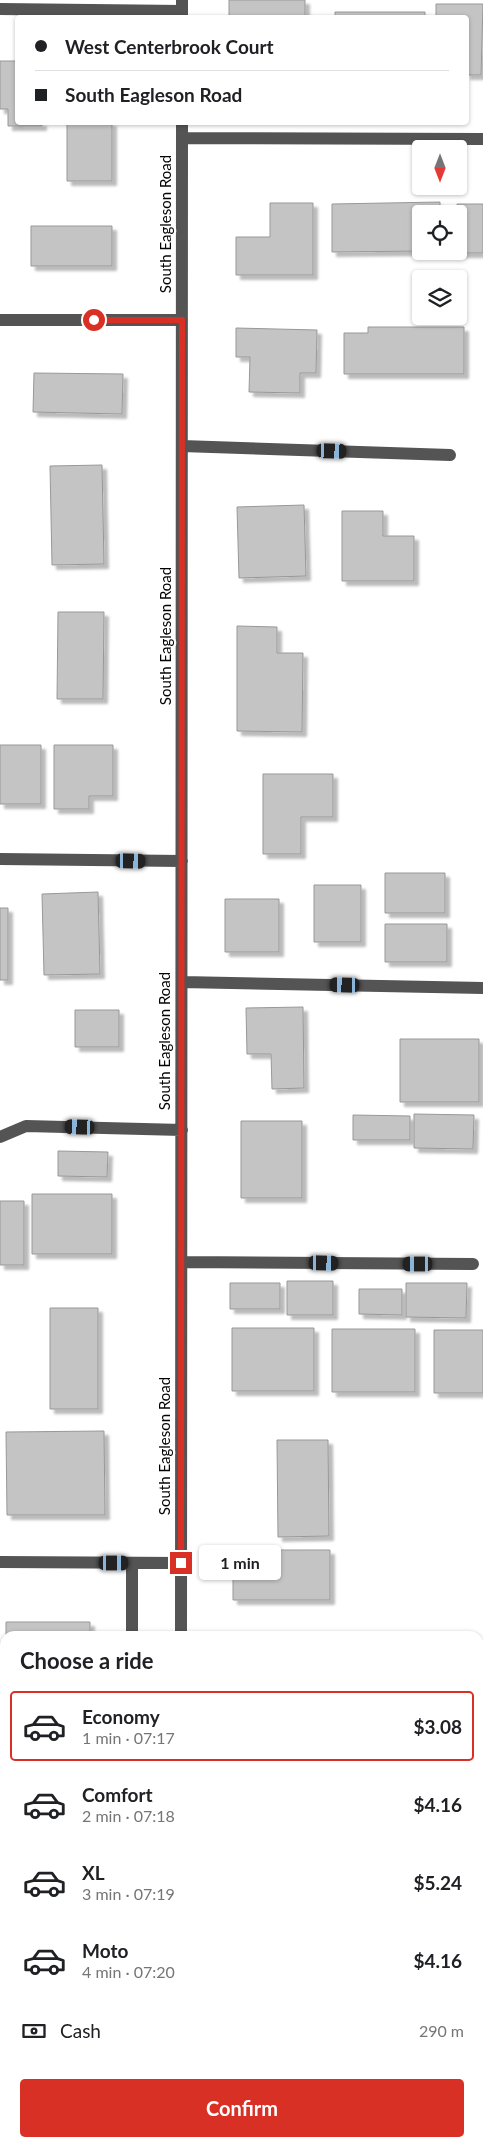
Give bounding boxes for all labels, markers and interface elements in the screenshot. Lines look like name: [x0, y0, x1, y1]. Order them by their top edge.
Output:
text: West Centerbrook Court: [65, 35, 274, 58]
text: South Eagleson Road: [65, 83, 242, 106]
north arrow: [412, 140, 468, 195]
map controls: [412, 140, 467, 325]
street label: South Eagleson Road: [156, 155, 174, 293]
button: locate: [412, 205, 467, 260]
button: layers: [412, 270, 467, 325]
route start: [83, 309, 105, 331]
car: [316, 443, 347, 459]
street label: South Eagleson Road: [156, 567, 174, 705]
car: [115, 853, 146, 869]
street label: South Eagleson Road: [155, 972, 173, 1110]
car: [329, 977, 360, 993]
car: [64, 1119, 95, 1135]
car: [308, 1255, 339, 1271]
car: [403, 1257, 433, 1272]
street label: South Eagleson Road: [155, 1377, 173, 1515]
callout: 1 min: [198, 1546, 281, 1580]
route end: [170, 1552, 192, 1574]
text: 1 min: [220, 1553, 260, 1572]
car: [99, 1556, 129, 1571]
text: Choose a ride: [20, 1647, 154, 1674]
icon: car: [22, 1704, 67, 1749]
text: Economy: [82, 1705, 160, 1728]
text: $3.08: [413, 1715, 462, 1738]
text: 1 min · 07:17: [82, 1728, 175, 1747]
icon: car: [22, 1782, 67, 1827]
text: Comfort: [82, 1783, 153, 1806]
text: $4.16: [413, 1793, 462, 1816]
text: 2 min · 07:18: [82, 1806, 175, 1825]
icon: car: [22, 1860, 67, 1905]
text: XL: [82, 1861, 105, 1884]
text: $5.24: [413, 1871, 462, 1894]
text: 3 min · 07:19: [82, 1884, 175, 1903]
icon: car: [22, 1938, 67, 1983]
text: Moto: [82, 1939, 128, 1962]
text: $4.16: [413, 1949, 462, 1972]
text: 4 min · 07:20: [82, 1962, 175, 1981]
icon: cash: [20, 2017, 48, 2045]
text: Cash: [60, 2019, 101, 2042]
text: 290 m: [419, 2021, 464, 2040]
button: Confirm: [20, 2079, 464, 2137]

